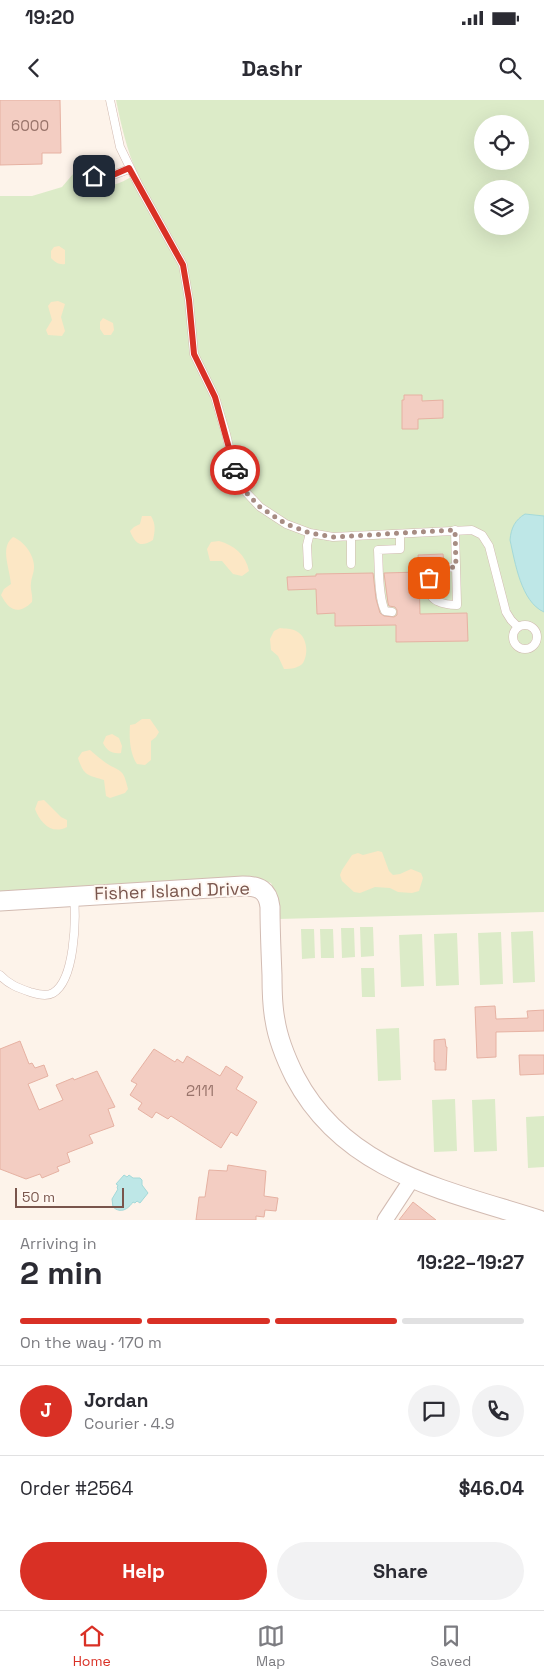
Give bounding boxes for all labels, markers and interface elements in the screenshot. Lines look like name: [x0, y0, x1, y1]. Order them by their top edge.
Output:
text: 19:20: [25, 5, 75, 30]
icon: back: [20, 54, 48, 82]
text: Dashr: [241, 54, 303, 82]
icon: search: [496, 54, 524, 82]
map controls: [474, 115, 529, 235]
button: locate: [474, 115, 529, 170]
house number: 6000: [11, 116, 49, 135]
pin: [73, 155, 115, 197]
icon: home: [80, 162, 108, 190]
button: layers: [474, 180, 529, 235]
courier: [210, 445, 260, 495]
icon: car: [221, 456, 249, 484]
pin: [408, 557, 450, 599]
icon: bag: [415, 564, 443, 592]
street label: Fisher Island Drive: [94, 876, 250, 905]
house number: 2111: [186, 1081, 214, 1100]
scale bar: [15, 1185, 124, 1208]
text: 50 m: [22, 1188, 55, 1206]
text: Arriving in: [20, 1233, 97, 1254]
text: 19:22–19:27: [417, 1250, 524, 1275]
text: 2 min: [20, 1253, 103, 1293]
text: On the way · 170 m: [20, 1332, 162, 1353]
button: chat: [408, 1385, 460, 1437]
button: phone: [472, 1385, 524, 1437]
text: Jordan: [84, 1388, 149, 1413]
text: J: [40, 1398, 52, 1423]
text: Courier · 4.9: [84, 1413, 174, 1434]
text: Order #2564: [20, 1476, 133, 1501]
text: $46.04: [459, 1476, 524, 1501]
button: Help: [20, 1542, 267, 1600]
button: Share: [277, 1542, 524, 1600]
tab: Home: [73, 1622, 111, 1670]
tab: Map: [256, 1622, 285, 1670]
tab: Saved: [431, 1622, 471, 1670]

